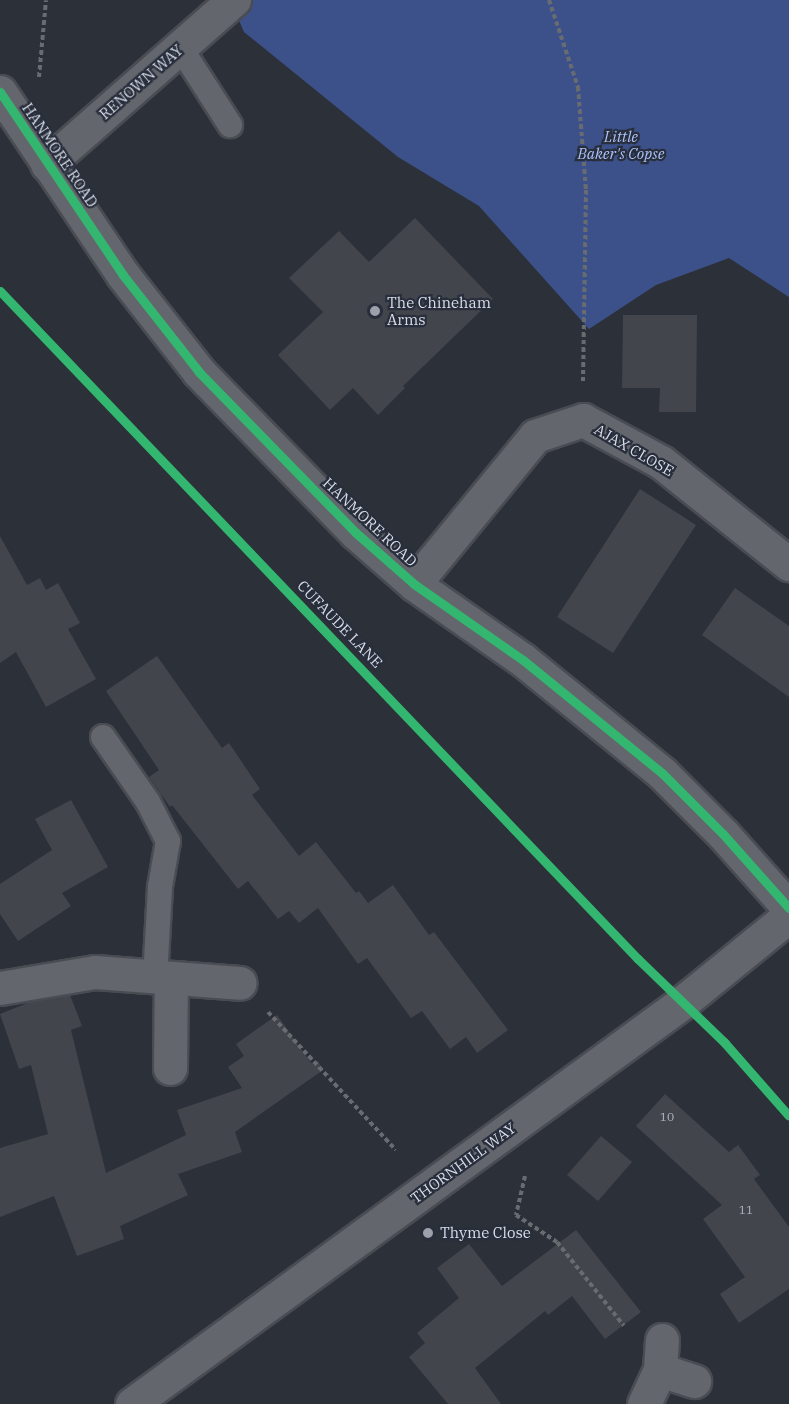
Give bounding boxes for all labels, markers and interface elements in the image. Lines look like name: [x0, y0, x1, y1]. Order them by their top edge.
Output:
street label: RENOWN WAY: [96, 41, 186, 123]
street label: HANMORE ROAD: [18, 99, 102, 211]
park label: Little Baker's Copse: [577, 127, 665, 162]
place label: The Chineham Arms: [387, 293, 491, 328]
marker: The Chineham Arms: [368, 304, 382, 318]
street label: AJAX CLOSE: [591, 420, 677, 480]
street label: HANMORE ROAD: [319, 474, 421, 570]
street label: CUFAUDE LANE: [294, 577, 386, 671]
house number: 10: [660, 1110, 674, 1124]
street label: THORNHILL WAY: [407, 1119, 519, 1207]
house number: 11: [739, 1203, 753, 1217]
place label: Thyme Close: [440, 1224, 531, 1242]
marker: Thyme Close: [421, 1226, 435, 1240]

